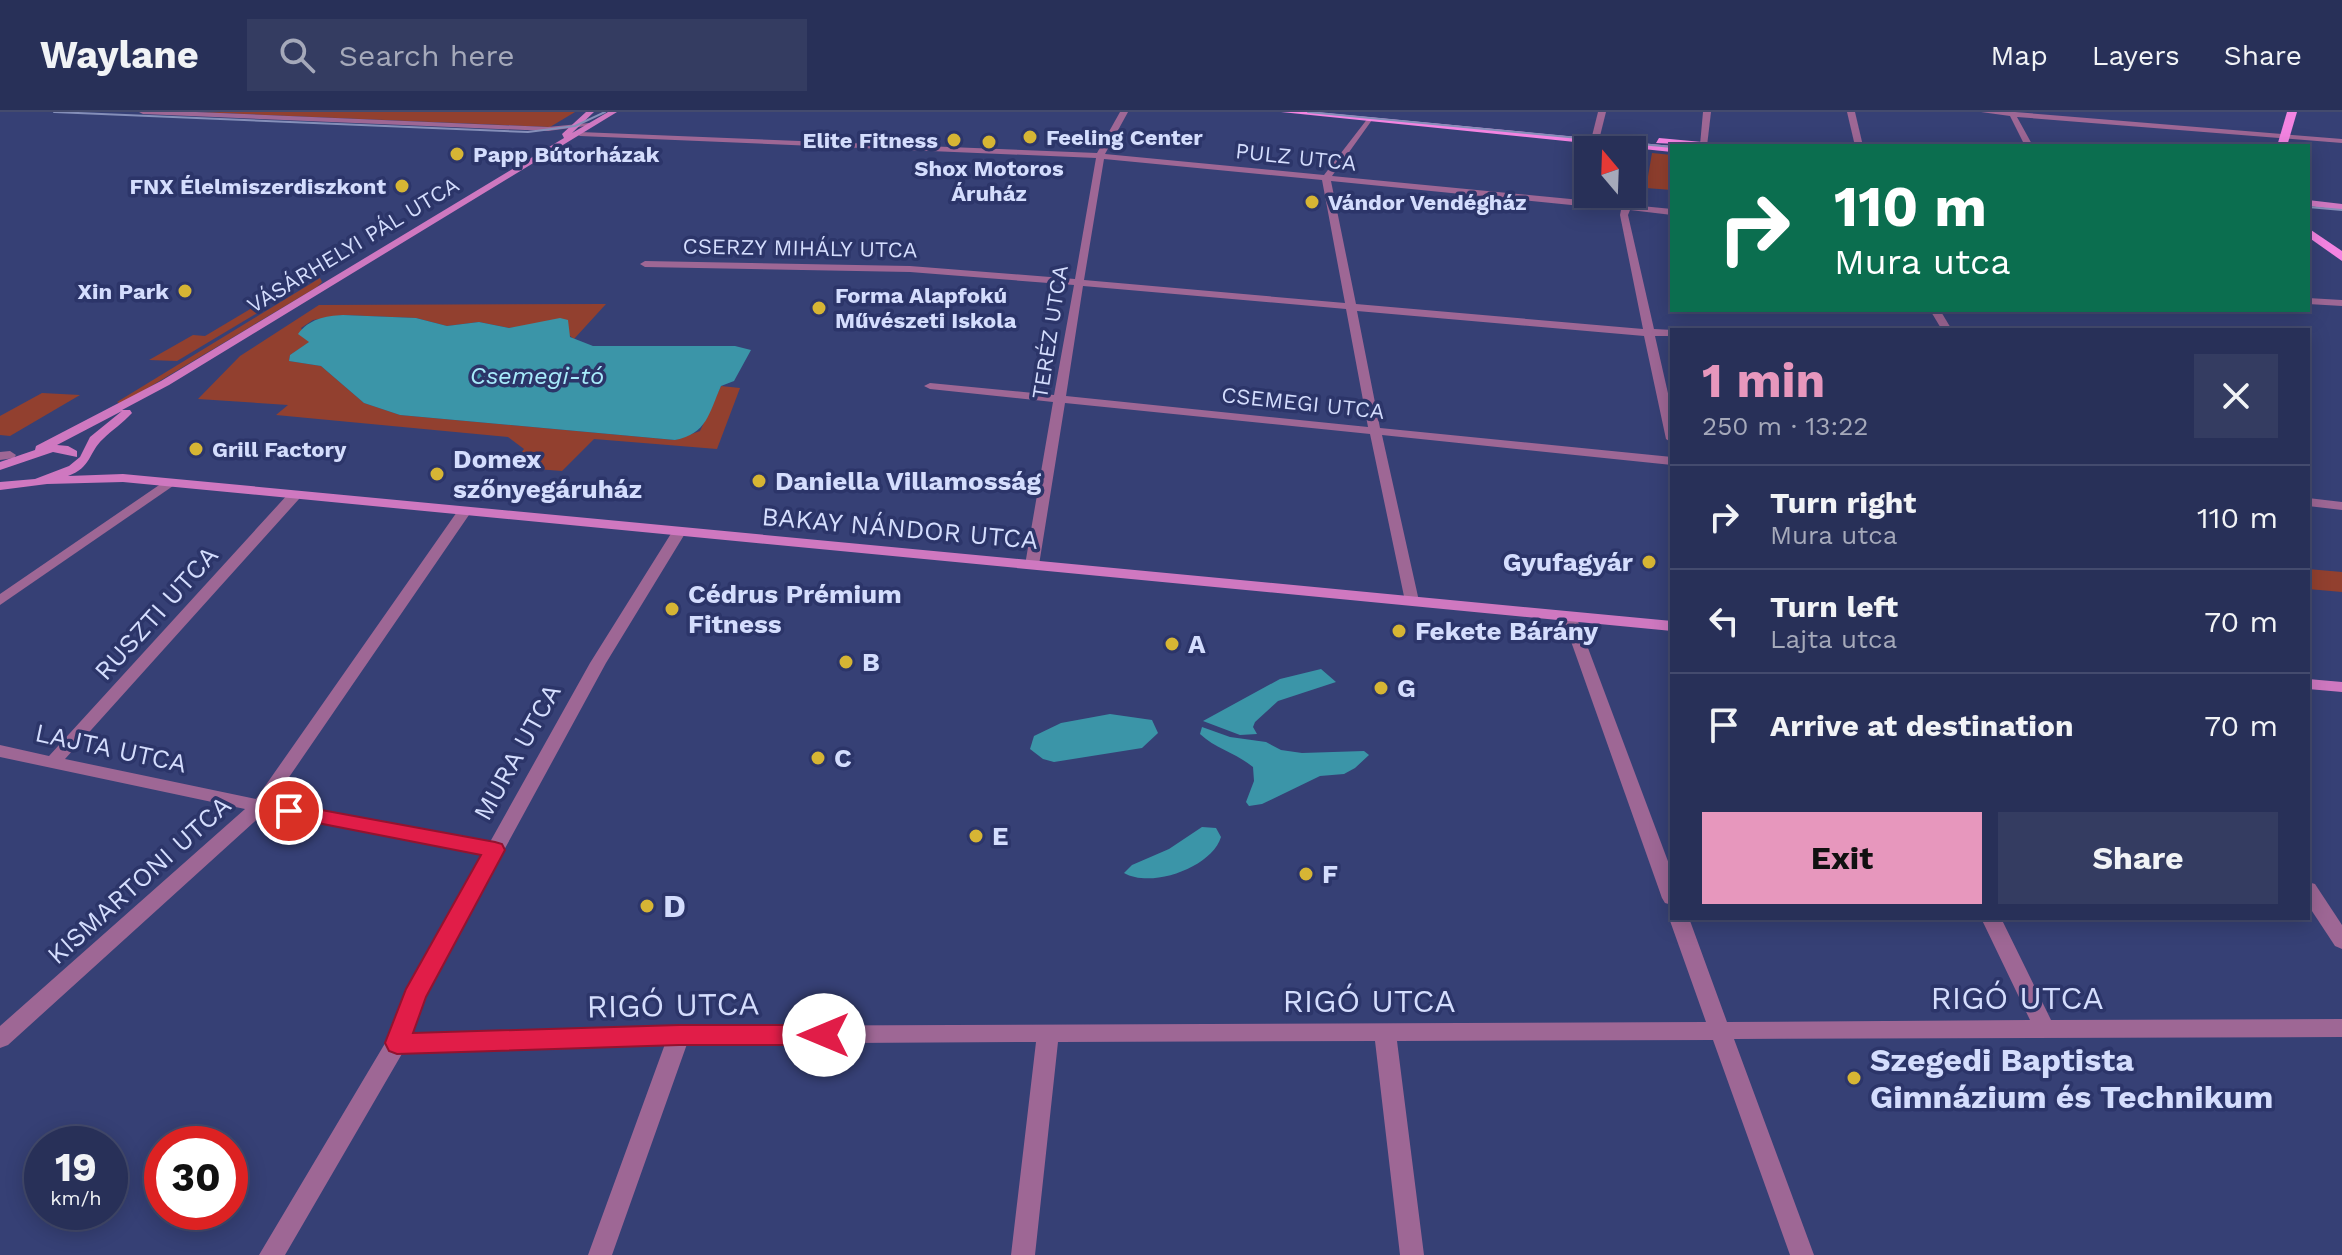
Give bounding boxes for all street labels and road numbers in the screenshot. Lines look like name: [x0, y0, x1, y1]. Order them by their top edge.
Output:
street label: PULZ UTCA: [1234, 138, 1358, 176]
street label: VÁSÁRHELYI PÁL UTCA: [243, 172, 463, 318]
street label: CSERZY MIHÁLY UTCA: [682, 233, 918, 263]
street label: TERÉZ UTCA: [1027, 263, 1073, 401]
street label: CSEMEGI UTCA: [1220, 382, 1386, 424]
street label: BAKAY NÁNDOR UTCA: [761, 501, 1039, 555]
street label: RUSZTI UTCA: [88, 540, 224, 686]
street label: MURA UTCA: [467, 679, 567, 825]
street label: LAJTA UTCA: [32, 717, 190, 779]
street label: KISMARTONI UTCA: [41, 790, 237, 970]
street label: RIGÓ UTCA: [1930, 979, 2104, 1017]
street label: RIGÓ UTCA: [1282, 982, 1456, 1020]
street label: RIGÓ UTCA: [586, 984, 760, 1026]

